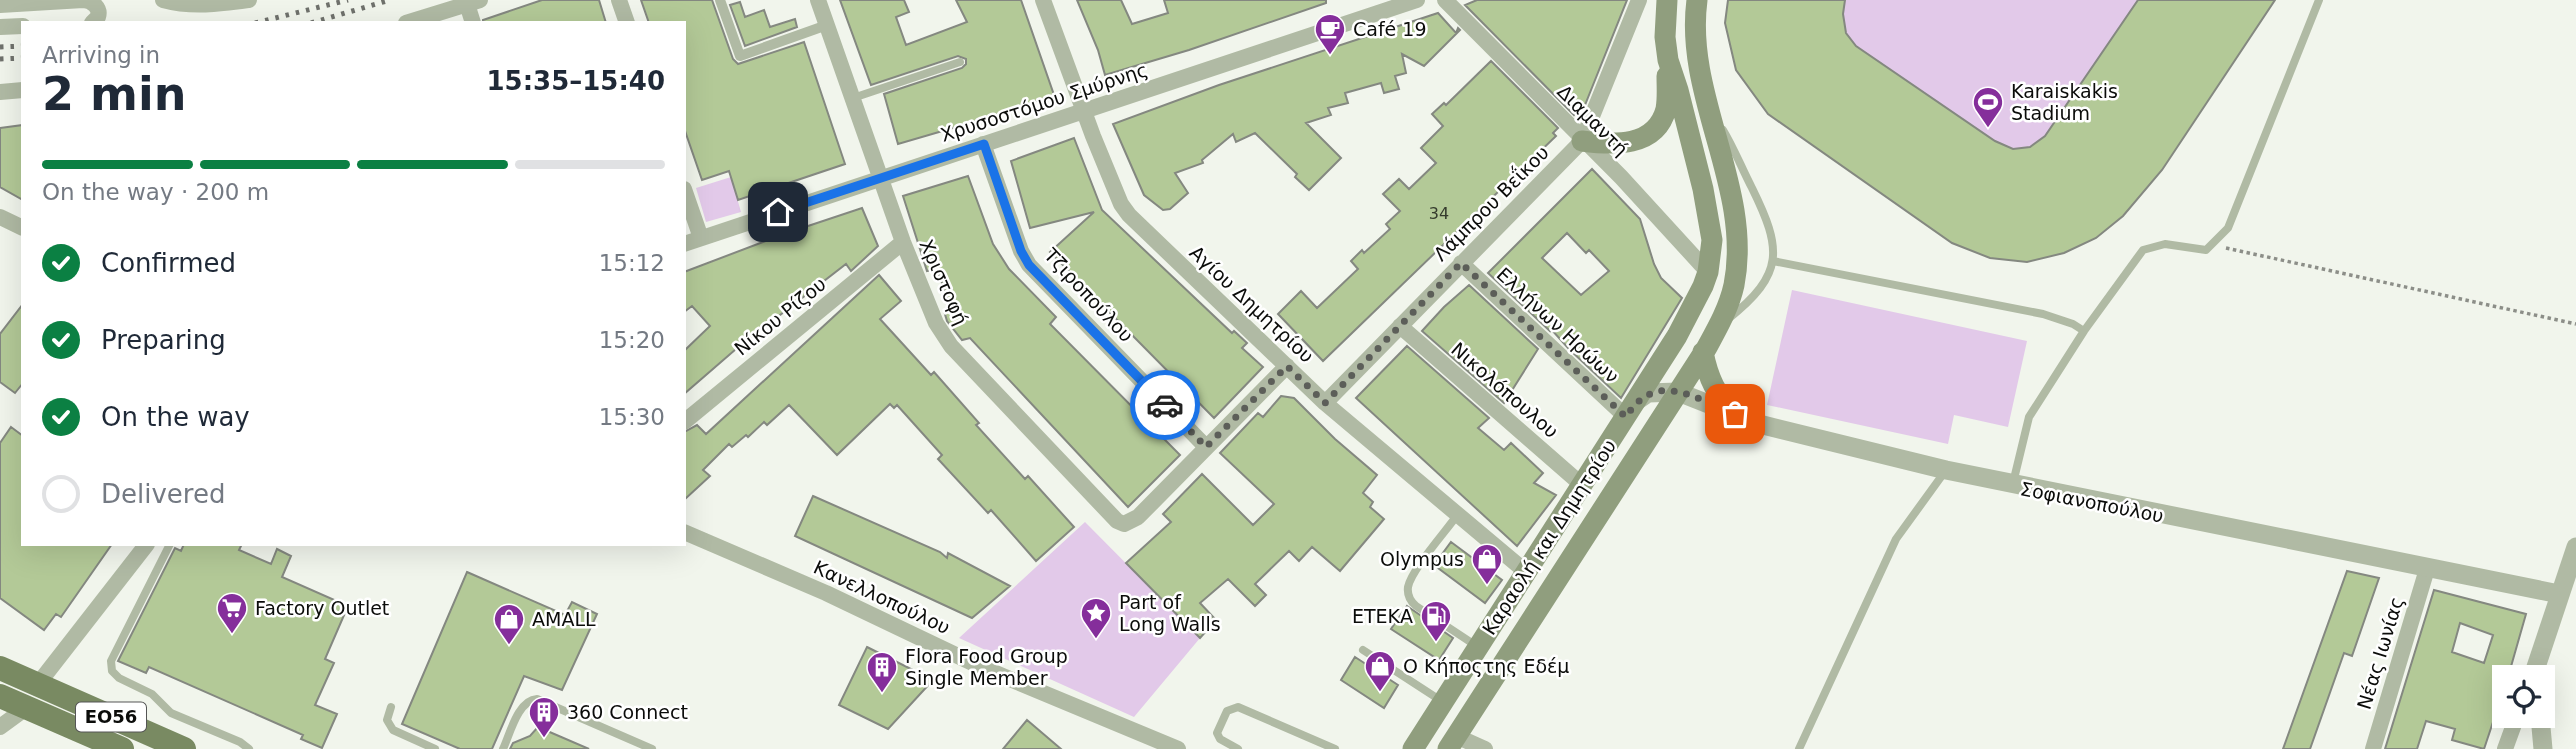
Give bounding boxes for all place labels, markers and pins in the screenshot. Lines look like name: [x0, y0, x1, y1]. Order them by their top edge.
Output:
cafe icon: Café 19: [1313, 12, 1347, 56]
place label: Café 19: [1353, 18, 1427, 40]
place label: Karaiskakis Stadium: [2011, 80, 2118, 124]
sports icon: Karaiskakis Stadium: [1971, 85, 2005, 129]
pin: [748, 182, 808, 242]
pin: [1705, 384, 1765, 444]
shop icon: Olympus: [1470, 542, 1504, 586]
place label: Olympus: [1380, 548, 1464, 570]
supermarket icon: Factory Outlet: [215, 591, 249, 635]
place label: Part of Long Walls: [1119, 591, 1221, 635]
place icon: Part of Long Walls: [1079, 596, 1113, 640]
place label: Factory Outlet: [255, 597, 389, 619]
fuel station icon: ΕΤΕΚΑ: [1419, 599, 1453, 643]
shop icon: AMALL: [492, 602, 526, 646]
place label: ΕΤΕΚΑ: [1352, 605, 1413, 627]
place label: AMALL: [532, 608, 596, 630]
place label: Flora Food Group Single Member: [905, 645, 1068, 689]
shop icon: Ο Κήποςτης Εδέμ: [1363, 649, 1397, 693]
building icon: Flora Food Group Single Member: [865, 650, 899, 694]
place label: Ο Κήποςτης Εδέμ: [1403, 655, 1569, 677]
building icon: 360 Connect: [527, 695, 561, 739]
place label: 360 Connect: [567, 701, 688, 723]

